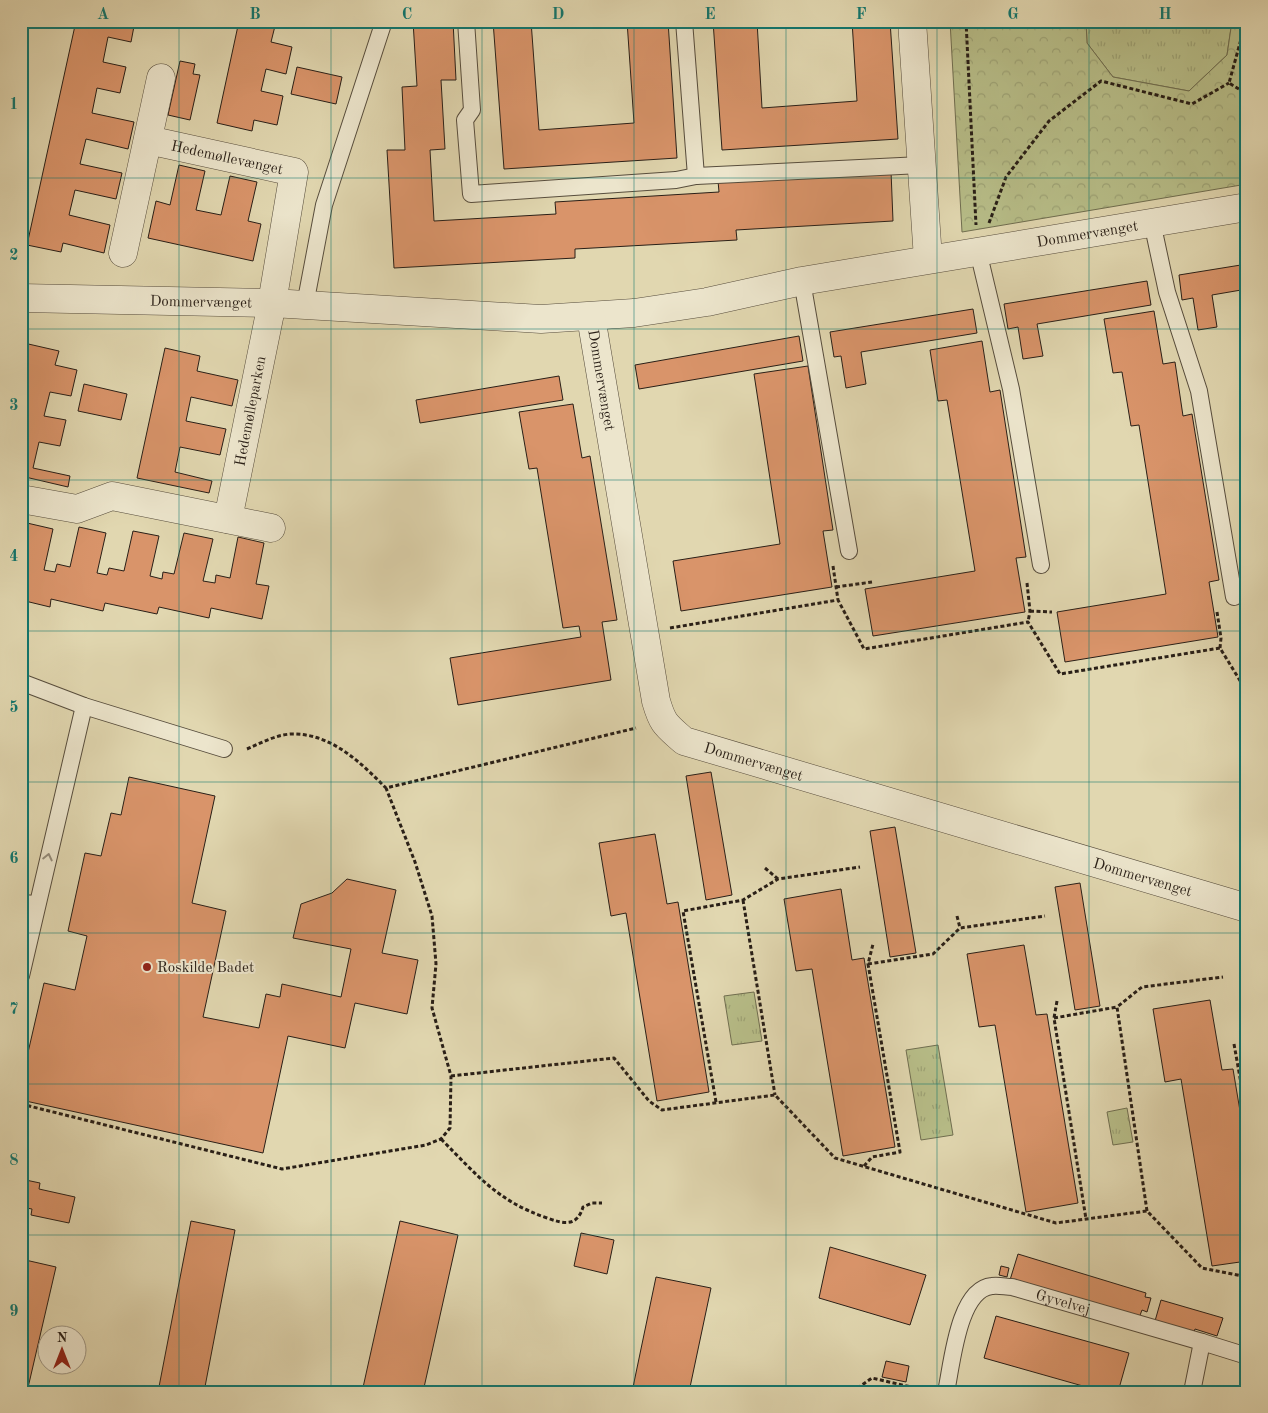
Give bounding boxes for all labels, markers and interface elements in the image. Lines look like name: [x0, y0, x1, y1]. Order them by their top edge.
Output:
text: A: [97, 7, 109, 23]
text: B: [249, 7, 261, 23]
text: C: [402, 7, 412, 23]
text: D: [552, 7, 564, 23]
text: E: [704, 7, 716, 23]
text: F: [856, 7, 867, 23]
text: G: [1007, 7, 1019, 23]
text: H: [1158, 7, 1172, 23]
text: 1: [9, 97, 19, 113]
street label: Hedemøllevænget: [169, 139, 284, 178]
street label: Dommervænget: [1036, 219, 1139, 251]
text: 2: [9, 248, 19, 264]
street label: Dommervænget: [150, 295, 252, 312]
street label: Dommervænget: [584, 329, 616, 432]
street label: Hedemølleparken: [233, 355, 270, 468]
text: 3: [9, 398, 19, 414]
text: 4: [9, 549, 19, 565]
text: 5: [9, 700, 19, 716]
street label: Dommervænget: [702, 741, 804, 785]
text: 6: [9, 851, 19, 867]
one-way arrow: [42, 852, 53, 861]
street label: Dommervænget: [1091, 857, 1194, 900]
marker: Roskilde Badet: [141, 961, 153, 973]
place label: Roskilde Badet: [157, 961, 254, 976]
text: 7: [9, 1002, 19, 1018]
text: 8: [9, 1153, 19, 1169]
street label: Gyvelvej: [1034, 1288, 1092, 1318]
text: 9: [9, 1304, 19, 1320]
north arrow: [38, 1326, 88, 1376]
text: N: [57, 1331, 68, 1345]

